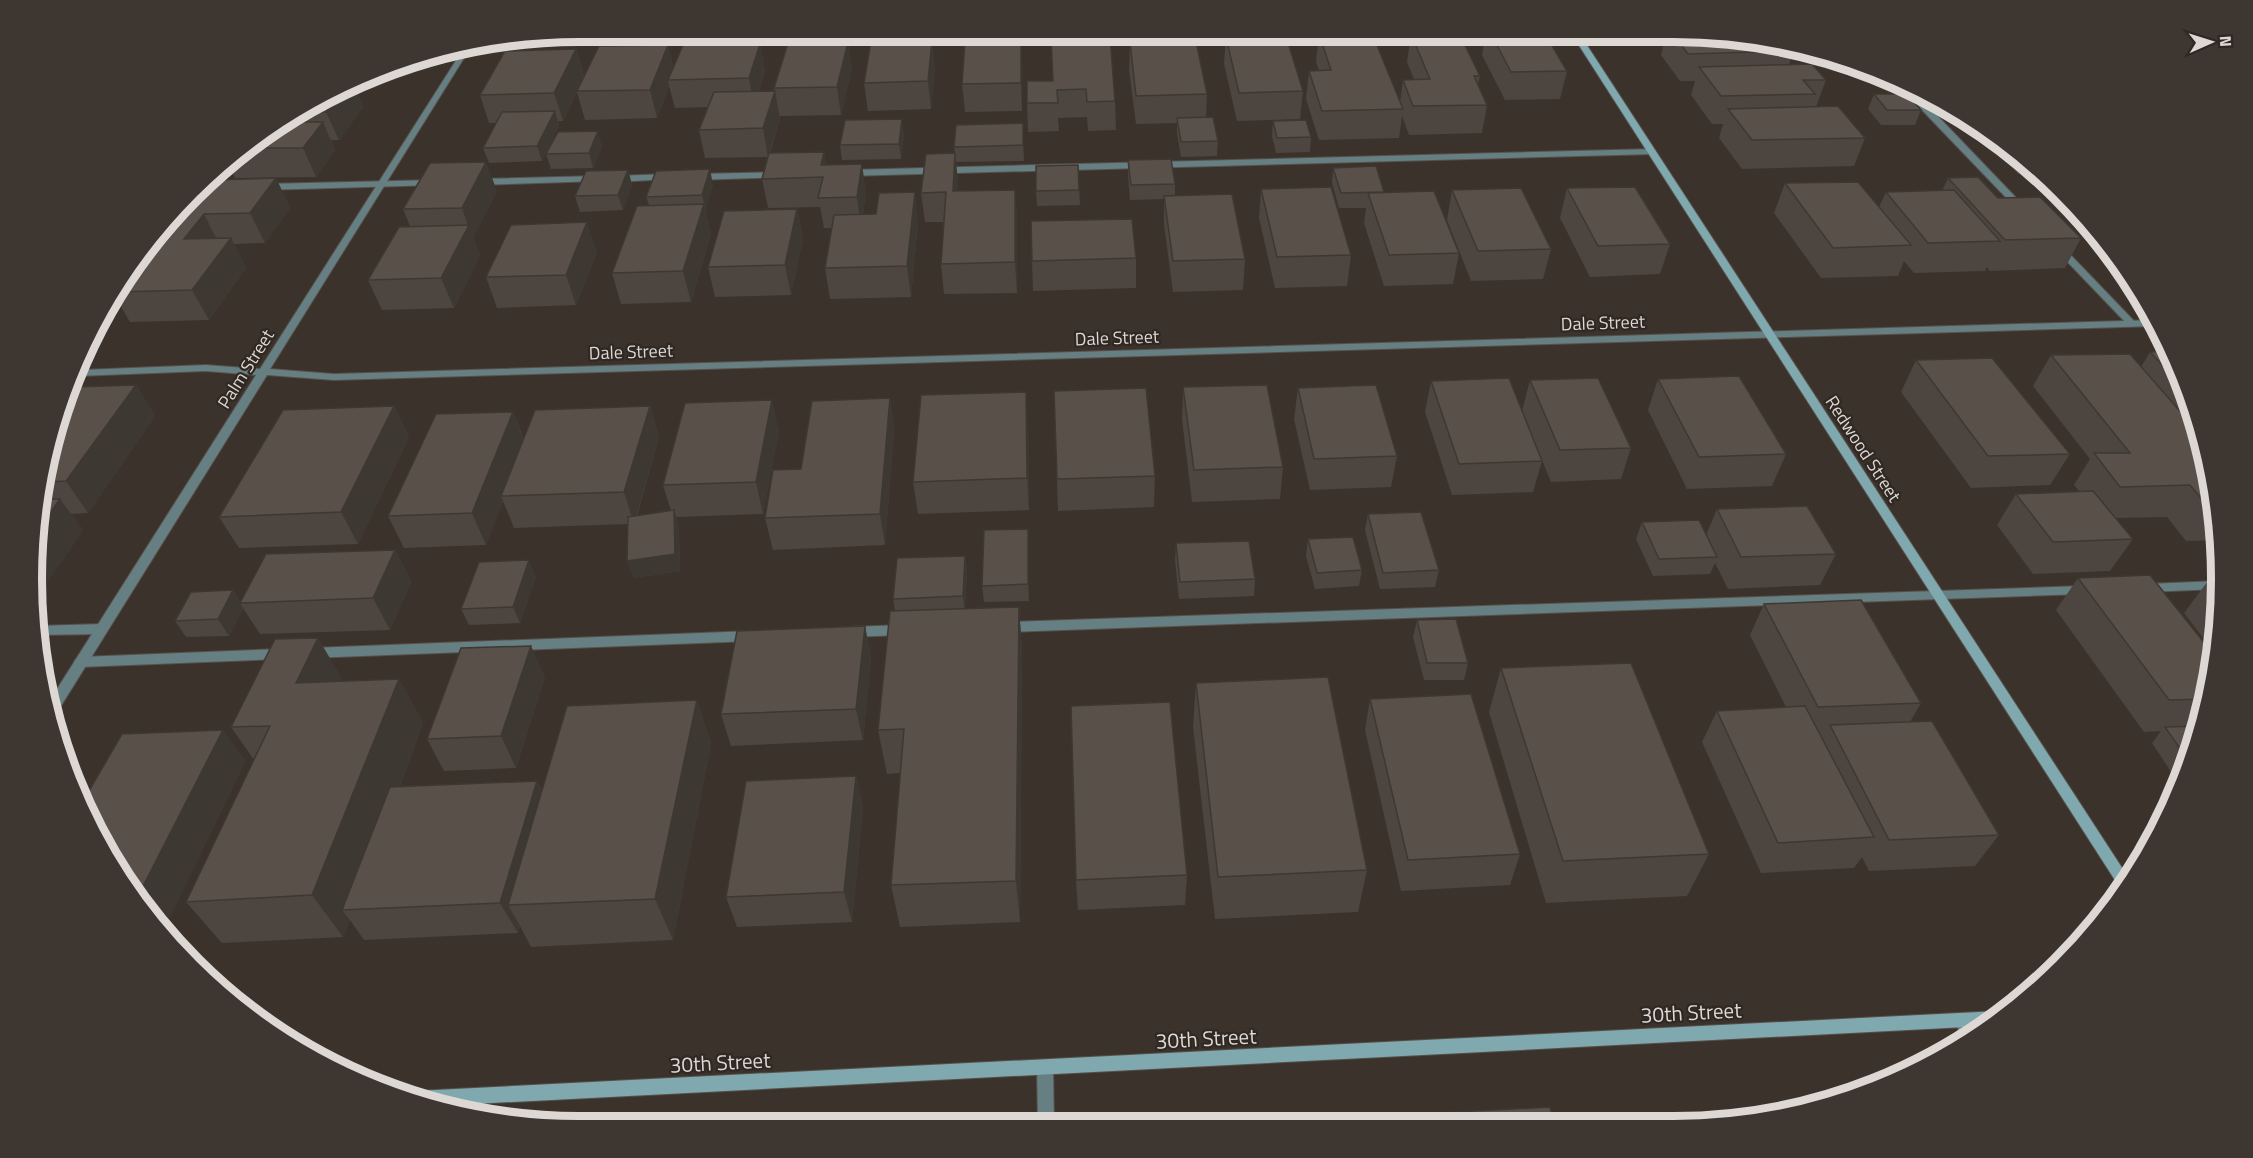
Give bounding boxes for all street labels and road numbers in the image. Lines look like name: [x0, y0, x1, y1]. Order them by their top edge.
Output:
street label: Dale Street: [1560, 308, 1646, 337]
street label: Palm Street: [211, 323, 281, 414]
street label: Dale Street: [1074, 323, 1160, 352]
street label: Dale Street: [588, 337, 674, 366]
street label: Redwood Street: [1819, 390, 1908, 508]
street label: 30th Street: [1640, 993, 1743, 1031]
street label: 30th Street: [1155, 1019, 1258, 1057]
street label: 30th Street: [669, 1043, 772, 1081]

